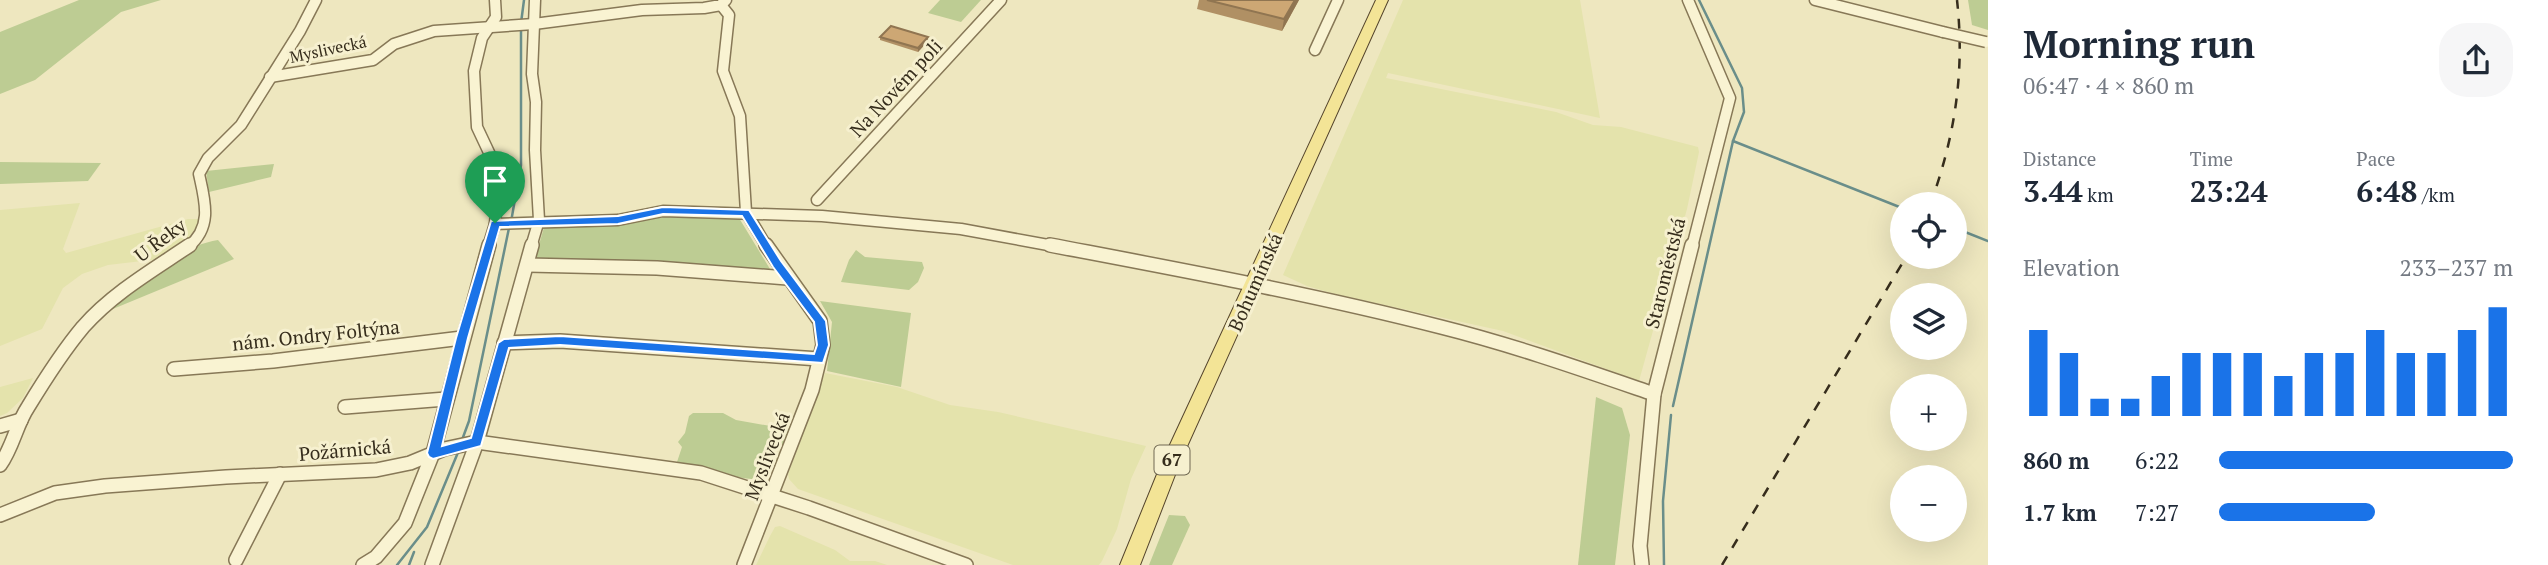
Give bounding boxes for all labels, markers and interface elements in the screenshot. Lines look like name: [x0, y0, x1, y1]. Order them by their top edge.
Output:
text: Morning run: [2023, 19, 2255, 69]
button: share: [2439, 23, 2513, 97]
street label: Myslivecká: [287, 30, 369, 68]
street label: Na Novém poli: [844, 34, 947, 142]
text: 06:47 · 4 × 860 m: [2023, 70, 2194, 101]
text: Distance: [2023, 146, 2096, 171]
text: Time: [2190, 146, 2233, 171]
text: Pace: [2356, 146, 2395, 171]
pin: [465, 151, 525, 223]
icon: arrive: [476, 162, 514, 200]
text: 3.44: [2023, 171, 2083, 211]
text: 23:24: [2190, 171, 2268, 211]
text: 6:48: [2356, 171, 2417, 211]
text: km: [2083, 182, 2114, 207]
text: /km: [2417, 182, 2455, 207]
map controls: [1890, 192, 1967, 542]
button: locate: [1890, 192, 1967, 269]
street label: U Řeky: [129, 212, 191, 267]
street label: Staroměstská: [1639, 214, 1690, 331]
street label: Bohumínská: [1222, 228, 1288, 335]
text: Elevation: [2023, 252, 2120, 283]
text: 233–237 m: [2400, 252, 2513, 283]
button: layers: [1890, 283, 1967, 360]
street label: nám. Ondry Foltýna: [231, 313, 401, 356]
button: +: [1890, 374, 1967, 451]
street label: Myslivecká: [738, 408, 795, 504]
street label: Požárnická: [298, 433, 392, 466]
text: 860 m: [2023, 445, 2089, 476]
text: 6:22: [2135, 445, 2179, 476]
road number: 67: [1154, 446, 1190, 474]
button: −: [1890, 465, 1967, 542]
text: 1.7 km: [2023, 497, 2097, 528]
text: 7:27: [2135, 497, 2179, 528]

